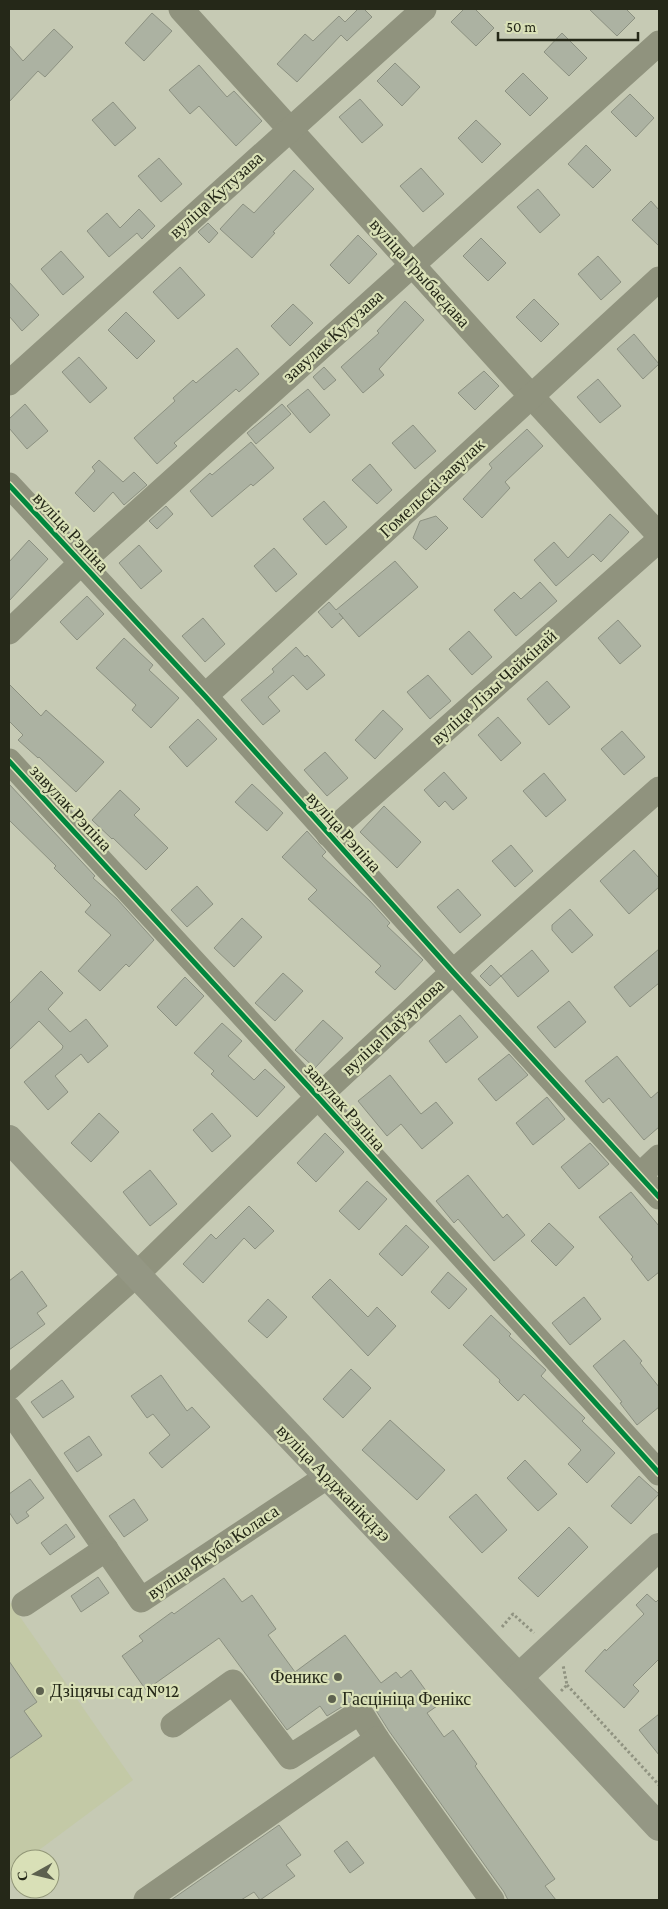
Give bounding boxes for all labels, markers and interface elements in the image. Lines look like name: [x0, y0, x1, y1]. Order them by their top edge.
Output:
scale bar: [498, 10, 638, 42]
text: 50 m: [506, 19, 536, 35]
street label: вуліца Кутузава: [165, 148, 267, 242]
street label: вуліца Грыбаедава: [366, 214, 474, 332]
street label: завулак Кутузава: [279, 286, 387, 386]
street label: Гомельскі завулак: [375, 434, 489, 542]
street label: вуліца Рэпіна: [29, 488, 113, 576]
street label: вуліца Лізы Чайкінай: [427, 625, 561, 748]
street label: завулак Рэпіна: [26, 761, 116, 855]
street label: вуліца Рэпіна: [303, 788, 385, 876]
street label: вуліца Паўзунова: [338, 975, 448, 1079]
street label: завулак Рэпіна: [301, 1059, 389, 1155]
street label: вуліца Арджанікідзэ: [273, 1420, 395, 1546]
street label: вуліца Якуба Коласа: [144, 1501, 282, 1603]
place label: Феникс: [270, 1667, 328, 1687]
marker: Феникс: [332, 1671, 344, 1683]
place label: Дзіцячы сад №12: [50, 1681, 179, 1701]
marker: Дзіцячы сад №12: [34, 1685, 46, 1697]
place label: Гасцініца Фенікс: [342, 1689, 471, 1709]
marker: Гасцініца Фенікс: [326, 1693, 338, 1705]
north arrow: [10, 1849, 60, 1899]
text: С: [13, 1870, 31, 1882]

